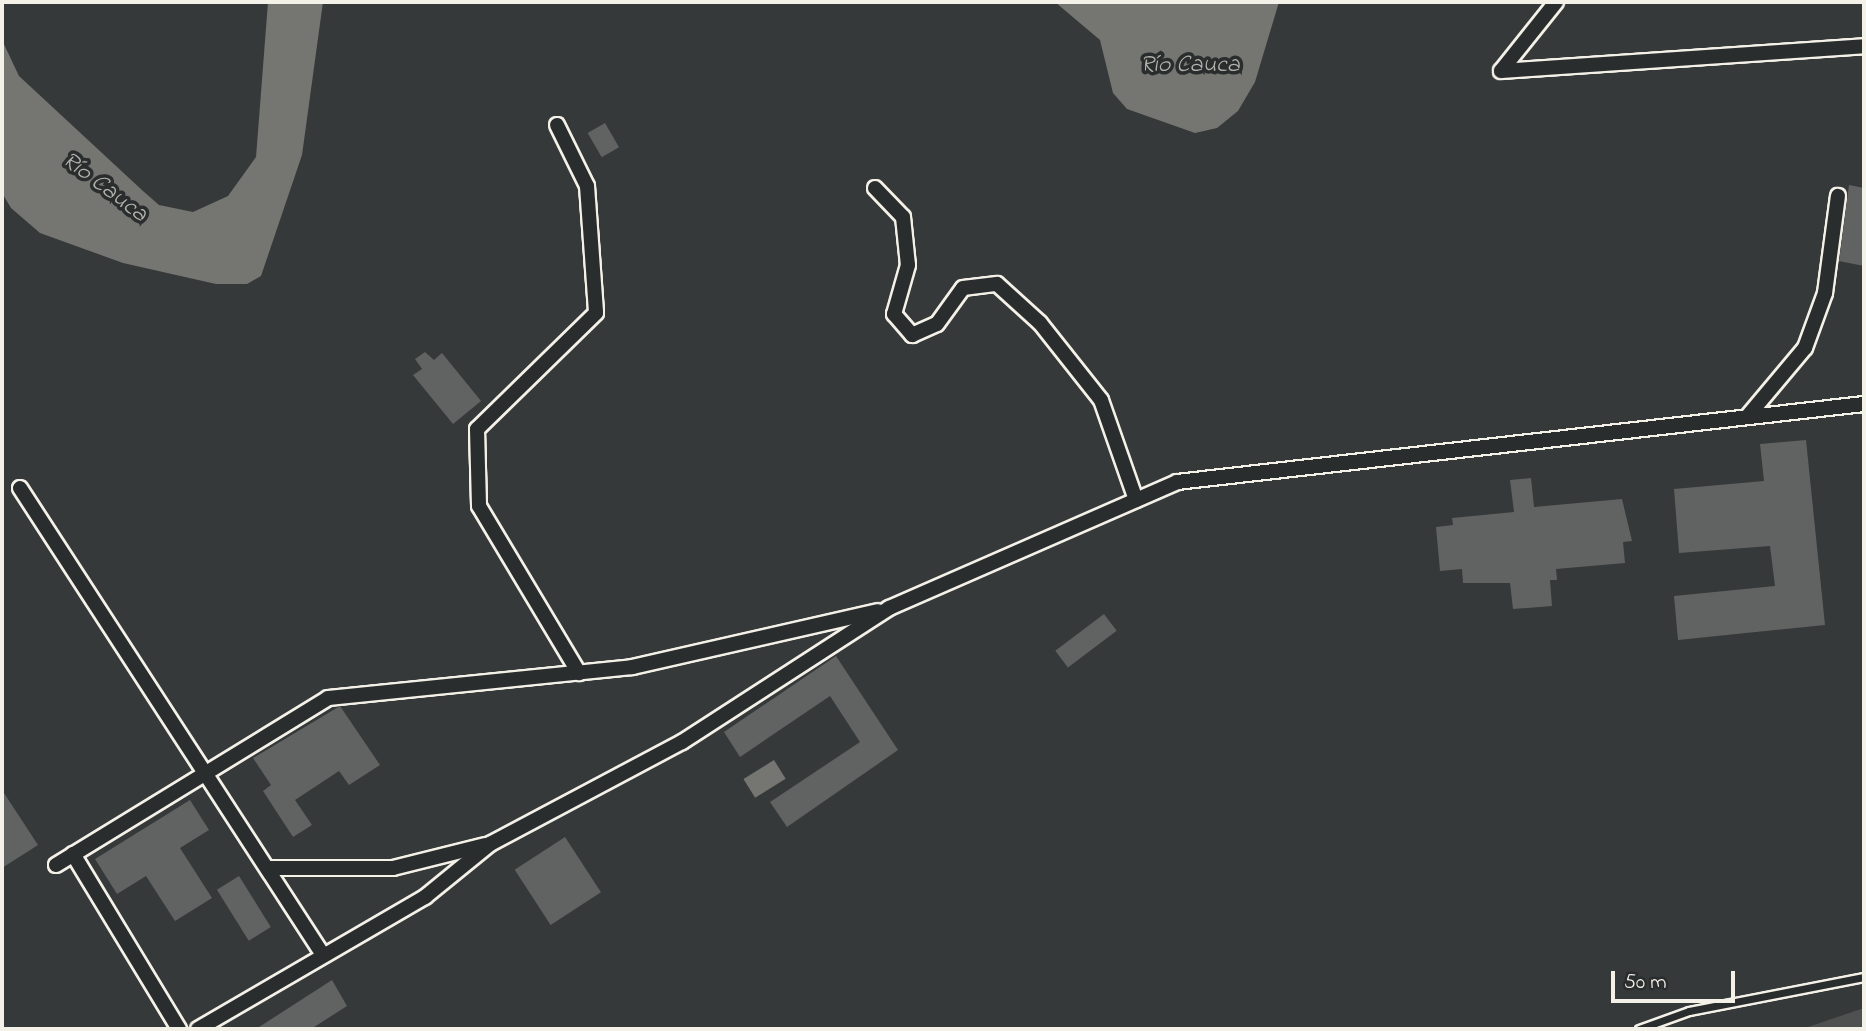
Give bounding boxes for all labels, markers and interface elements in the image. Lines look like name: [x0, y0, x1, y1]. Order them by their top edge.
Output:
water label: Río Cauca: [1140, 52, 1240, 80]
water label: Río Cauca: [56, 147, 152, 229]
scale bar: [1614, 958, 1738, 1002]
text: 50 m: [1624, 968, 1667, 998]

